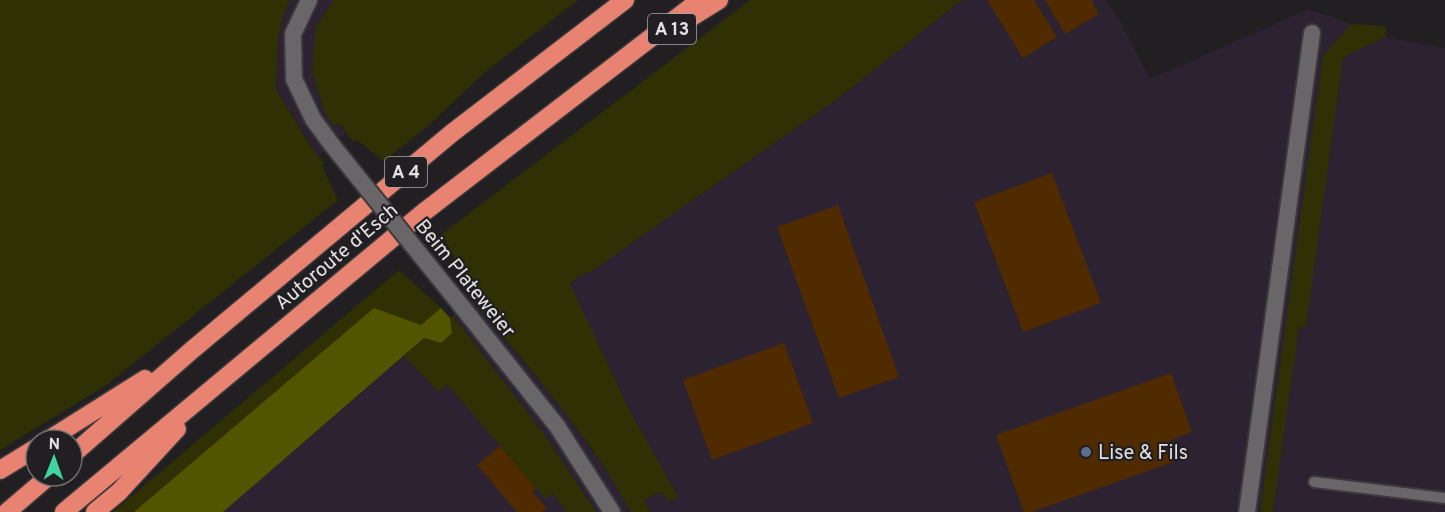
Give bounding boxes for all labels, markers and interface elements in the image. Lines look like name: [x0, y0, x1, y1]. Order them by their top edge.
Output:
road number: A 13: [648, 14, 696, 44]
road number: A 4: [385, 157, 427, 187]
street label: Autoroute d'Esch: [270, 198, 404, 317]
street label: Beim Plateweier: [409, 215, 520, 344]
north arrow: [24, 428, 84, 488]
text: N: [48, 435, 60, 455]
place label: Lise & Fils: [1098, 441, 1188, 467]
marker: Lise & Fils: [1079, 445, 1093, 459]

